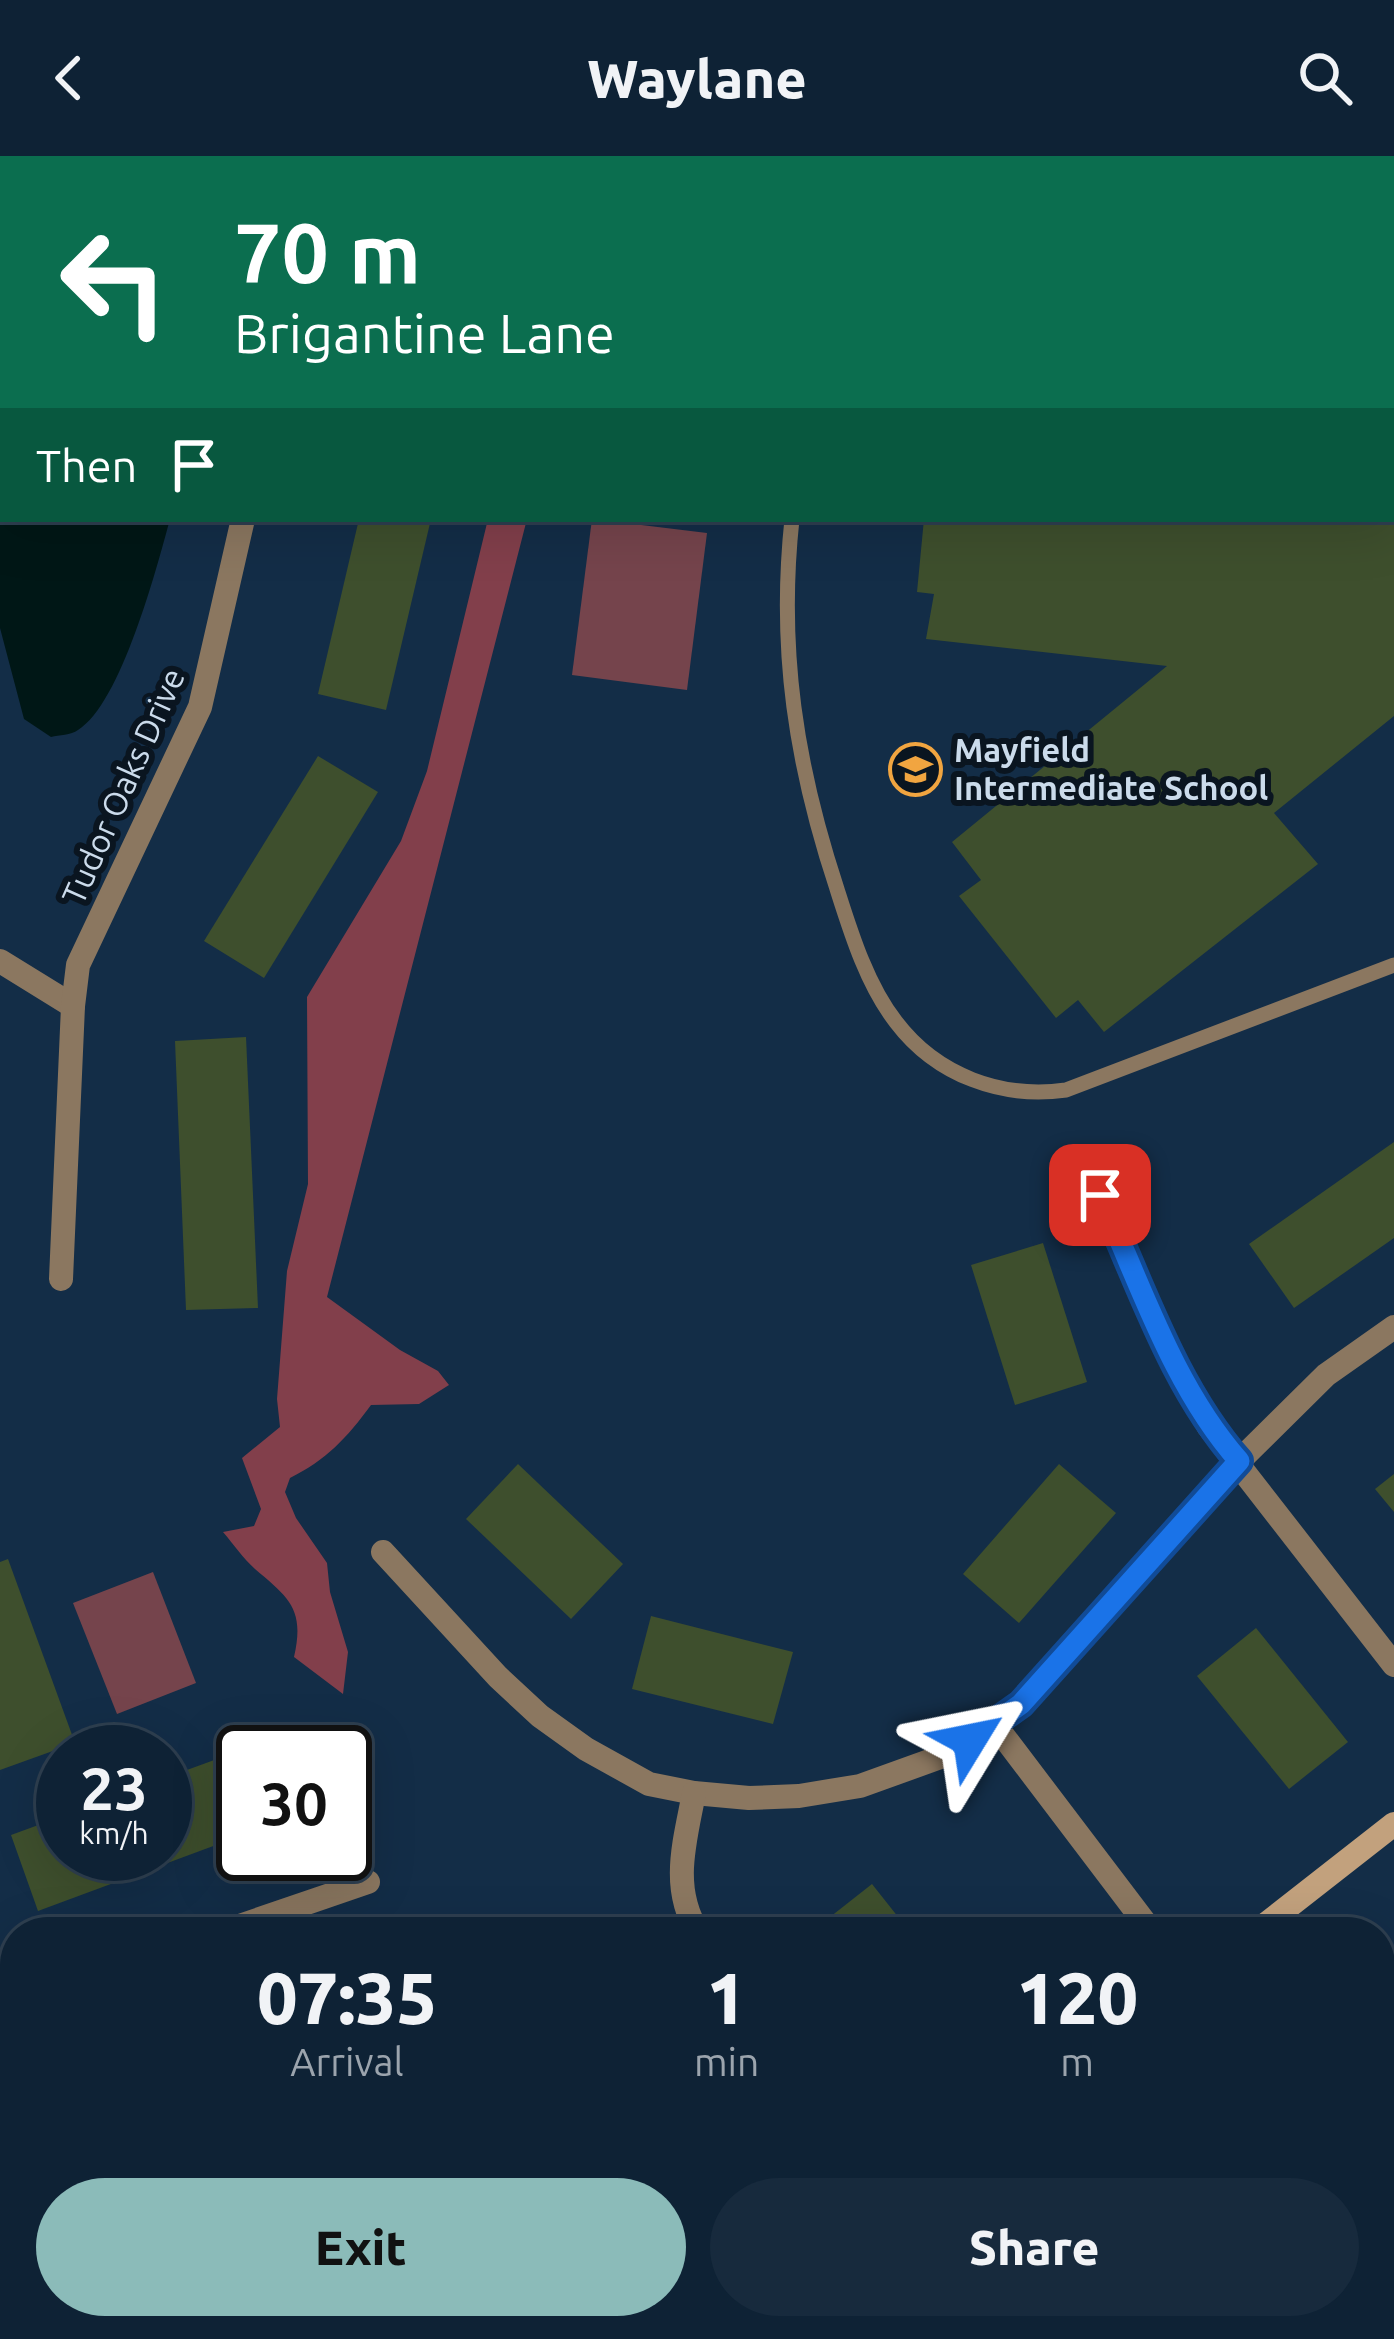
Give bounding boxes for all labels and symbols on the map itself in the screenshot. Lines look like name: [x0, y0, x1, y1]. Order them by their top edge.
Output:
street label: Tudor Oaks Drive: [54, 662, 191, 909]
place label: Mayfield Intermediate School: [954, 731, 1268, 806]
school or university icon: Mayfield Intermediate School: [887, 741, 943, 797]
pin: [1049, 1144, 1151, 1246]
position arrow: [907, 1677, 1033, 1803]
speed limit sign: 30: [216, 1725, 372, 1881]

